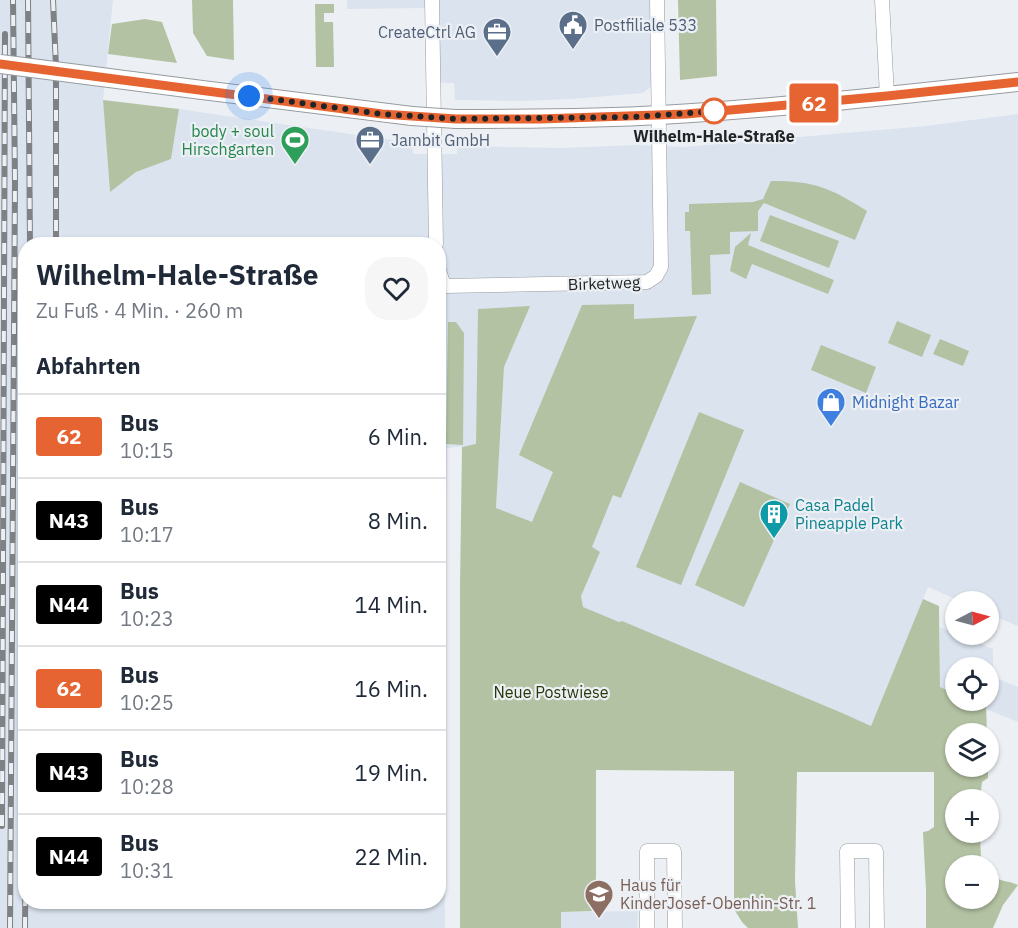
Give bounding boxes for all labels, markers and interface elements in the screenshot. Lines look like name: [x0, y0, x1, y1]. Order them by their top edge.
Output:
public building icon: Postfiliale 533: [557, 9, 589, 51]
place label: Postfiliale 533: [594, 15, 697, 35]
office icon: CreateCtrl AG: [481, 16, 513, 58]
place label: CreateCtrl AG: [378, 22, 476, 42]
your location: [234, 81, 264, 111]
line badge: 62: [787, 84, 841, 122]
text: 62: [801, 89, 827, 117]
marker: Wilhelm-Hale-Straße: [701, 98, 727, 124]
place label: body + soul Hirschgarten: [182, 121, 274, 159]
sports icon: body + soul Hirschgarten: [279, 124, 311, 166]
office icon: Jambit GmbH: [354, 124, 386, 166]
place label: Wilhelm-Hale-Straße: [633, 126, 795, 146]
place label: Jambit GmbH: [391, 130, 490, 150]
text: Wilhelm-Hale-Straße: [36, 256, 319, 293]
button: heart: [365, 257, 428, 320]
street label: Birketweg: [568, 272, 641, 294]
text: Zu Fuß · 4 Min. · 260 m: [36, 297, 243, 324]
text: Abfahrten: [36, 351, 141, 380]
shop icon: Midnight Bazar: [815, 386, 847, 428]
place label: Midnight Bazar: [852, 392, 959, 412]
text: Bus: [120, 408, 159, 437]
text: 62: [56, 422, 82, 450]
text: 6 Min.: [368, 422, 428, 451]
text: 10:15: [120, 437, 174, 464]
text: Bus: [120, 492, 159, 521]
place label: Casa Padel Pineapple Park: [795, 495, 904, 533]
building icon: Casa Padel Pineapple Park: [758, 498, 790, 540]
text: N43: [49, 506, 89, 534]
text: 8 Min.: [368, 506, 428, 535]
text: 10:17: [120, 521, 174, 548]
text: Bus: [120, 576, 159, 605]
text: N44: [49, 590, 89, 618]
text: 14 Min.: [355, 590, 428, 619]
north arrow: [945, 591, 999, 645]
map controls: [945, 591, 999, 909]
text: 10:23: [120, 605, 174, 632]
button: locate: [945, 657, 999, 711]
text: Bus: [120, 660, 159, 689]
text: 62: [56, 674, 82, 702]
text: 16 Min.: [355, 674, 428, 703]
park label: Neue Postwiese: [493, 682, 609, 702]
text: 10:25: [120, 689, 174, 716]
button: layers: [945, 723, 999, 777]
text: Bus: [120, 744, 159, 773]
text: N43: [49, 758, 89, 786]
text: 19 Min.: [355, 758, 428, 787]
text: 10:28: [120, 773, 174, 800]
button: +: [945, 789, 999, 843]
text: Bus: [120, 828, 159, 857]
text: N44: [49, 842, 89, 870]
text: 22 Min.: [355, 842, 428, 871]
button: −: [945, 855, 999, 909]
text: 10:31: [120, 857, 174, 884]
place label: Haus für KinderJosef-Obenhin-Str. 1: [620, 875, 816, 913]
school or university icon: Haus für KinderJosef-Obenhin-Str. 1: [583, 878, 615, 920]

